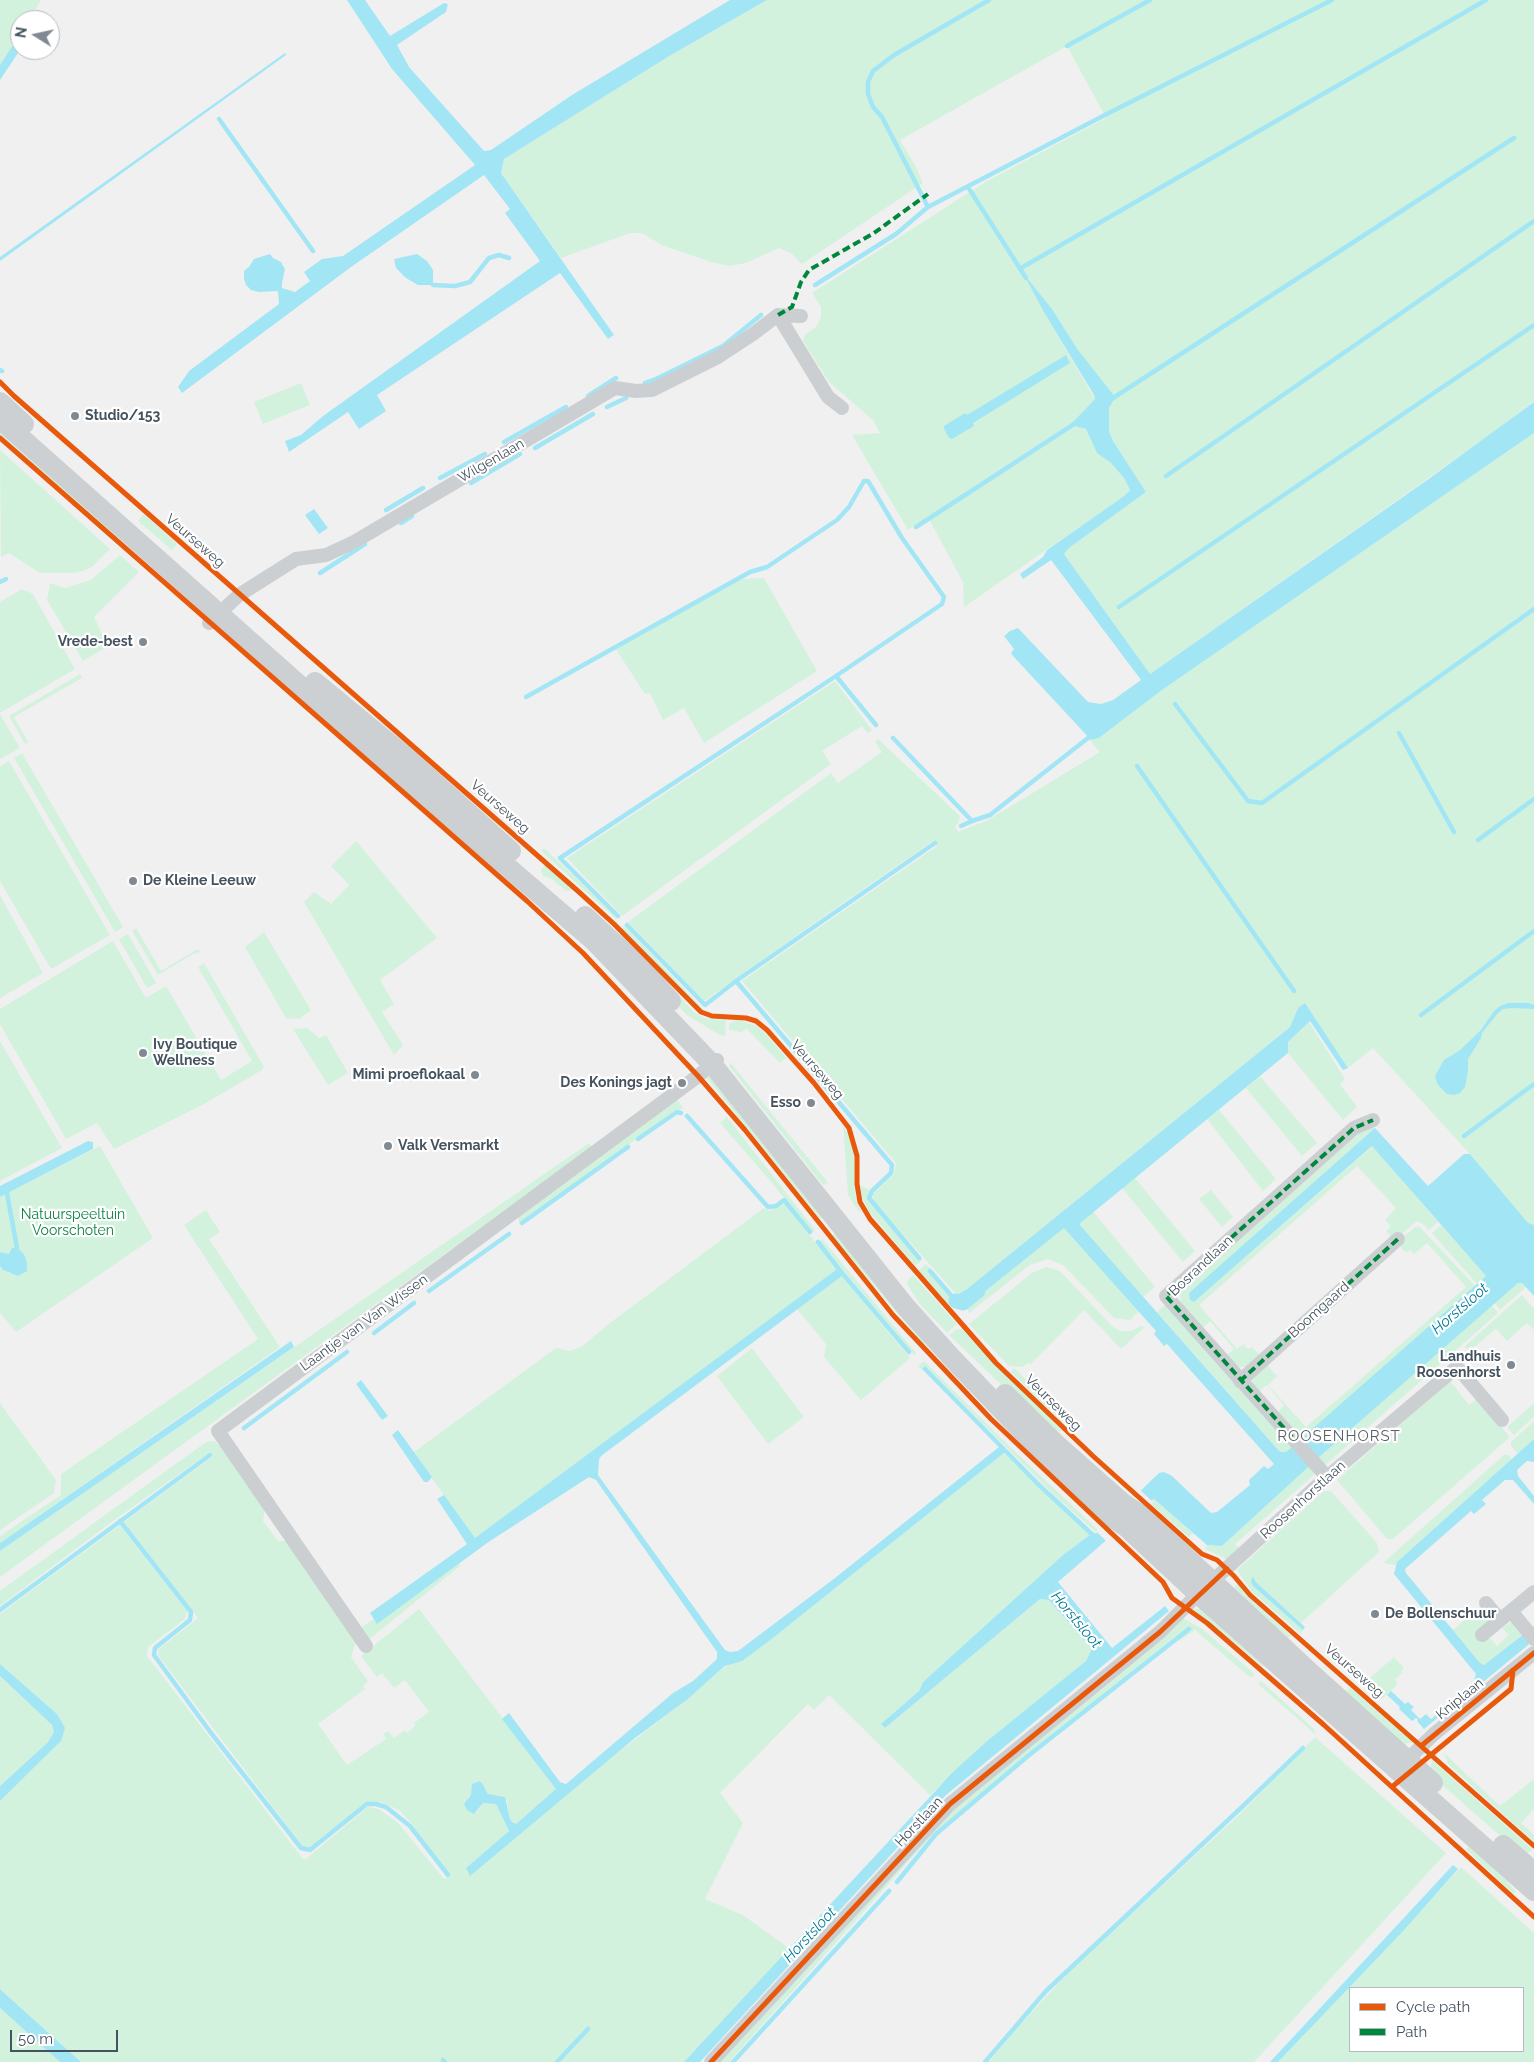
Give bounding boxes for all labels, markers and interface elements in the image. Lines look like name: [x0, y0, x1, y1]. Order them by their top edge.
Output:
north arrow: [10, 10, 60, 60]
text: N: [12, 26, 30, 39]
place label: Studio/153: [85, 408, 160, 424]
marker: Studio/153: [69, 410, 81, 422]
street label: Wilgenlaan: [455, 435, 527, 487]
street label: Veurseweg: [162, 511, 228, 571]
place label: Vrede-best: [58, 634, 133, 650]
marker: Vrede-best: [137, 636, 149, 648]
street label: Veurseweg: [467, 777, 533, 837]
place label: De Kleine Leeuw: [143, 873, 256, 889]
marker: De Kleine Leeuw: [127, 875, 139, 887]
place label: Ivy Boutique Wellness: [153, 1037, 237, 1070]
street label: Veurseweg: [787, 1037, 847, 1103]
marker: Ivy Boutique Wellness: [137, 1047, 149, 1059]
place label: Mimi proeflokaal: [352, 1067, 465, 1083]
marker: Mimi proeflokaal: [469, 1069, 481, 1081]
place label: Des Konings jagt: [560, 1075, 672, 1091]
marker: Des Konings jagt: [676, 1077, 688, 1089]
place label: Esso: [770, 1095, 801, 1111]
marker: Esso: [805, 1097, 817, 1109]
place label: Valk Versmarkt: [398, 1138, 499, 1154]
marker: Valk Versmarkt: [382, 1140, 394, 1152]
park label: Natuurspeeltuin Voorschoten: [21, 1207, 125, 1240]
street label: Bosrandlaan: [1166, 1232, 1236, 1300]
street label: Laantje van Van Wissen: [297, 1271, 431, 1375]
street label: Boomgaard: [1285, 1278, 1353, 1342]
water label: Horstsloot: [1428, 1280, 1492, 1338]
place label: Landhuis Roosenhorst: [1417, 1349, 1501, 1381]
marker: Landhuis Roosenhorst: [1505, 1359, 1517, 1371]
street label: Veurseweg: [1021, 1371, 1085, 1435]
district label: ROOSENHORST: [1276, 1427, 1402, 1445]
street label: Roosenhorstlaan: [1257, 1457, 1349, 1543]
water label: Horstsloot: [1047, 1588, 1105, 1652]
place label: De Bollenschuur: [1385, 1606, 1496, 1622]
marker: De Bollenschuur: [1369, 1608, 1381, 1620]
street label: Veurseweg: [1321, 1641, 1387, 1701]
street label: Kniplaan: [1433, 1675, 1487, 1723]
street label: Horstlaan: [892, 1794, 946, 1850]
water label: Horstsloot: [780, 1904, 840, 1966]
legend: [1349, 1987, 1524, 2052]
text: Cycle path: [1396, 1998, 1470, 2016]
scale bar: [12, 2020, 120, 2052]
text: Path: [1396, 2023, 1427, 2041]
text: 50 m: [18, 2030, 53, 2048]

